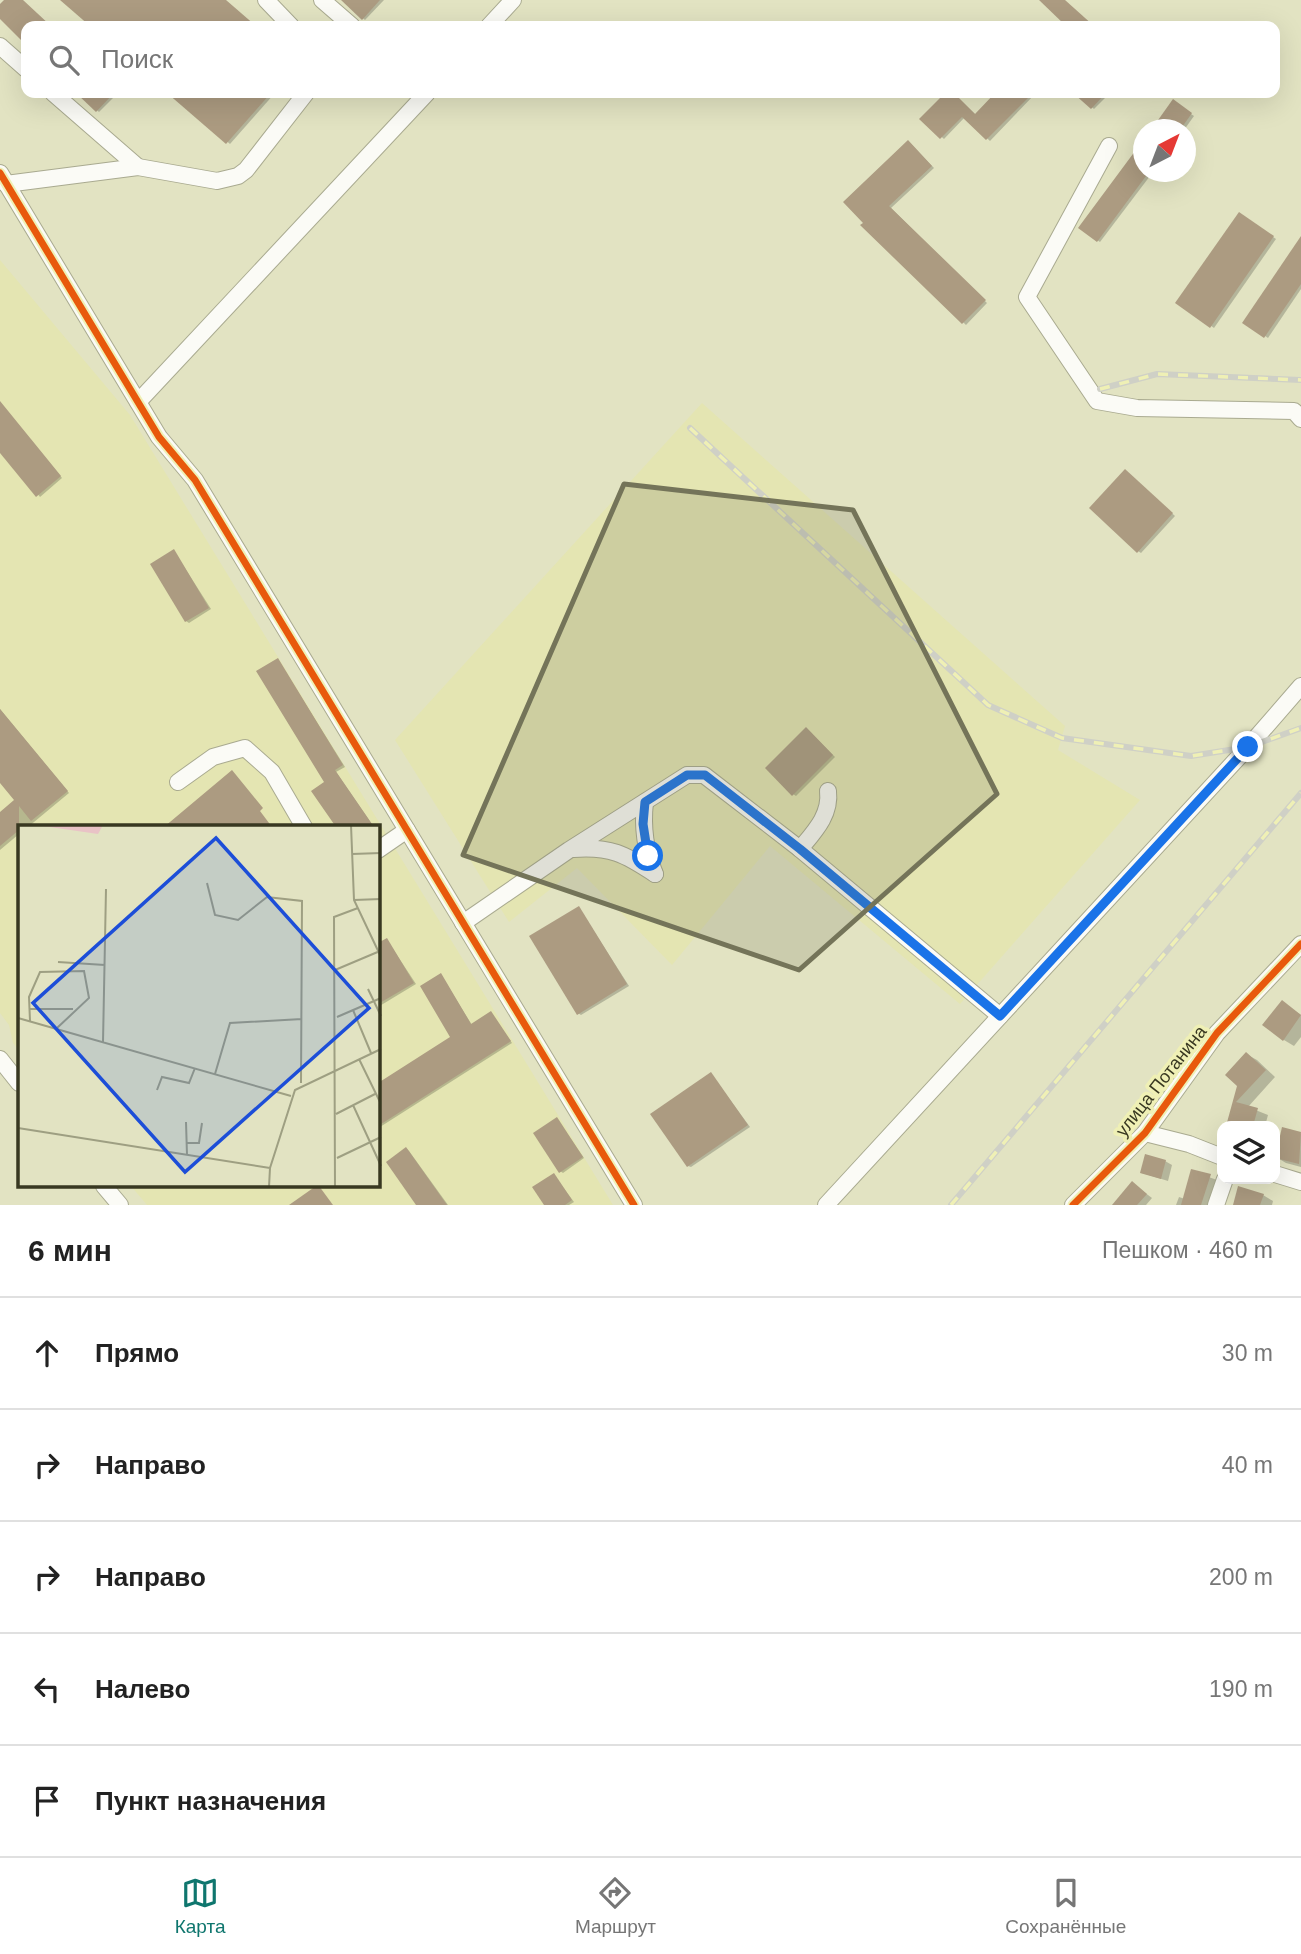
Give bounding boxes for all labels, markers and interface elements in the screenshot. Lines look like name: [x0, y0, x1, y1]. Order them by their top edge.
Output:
search box: [21, 21, 1280, 98]
icon: search: [45, 41, 83, 79]
text: Поиск: [101, 44, 173, 74]
north arrow: [1133, 119, 1196, 182]
route end: [1232, 731, 1263, 762]
inset map: [18, 825, 380, 1188]
route start: [632, 840, 663, 871]
street label: улица Потанина: [1112, 1021, 1211, 1140]
map controls: [1217, 1121, 1280, 1184]
button: layers: [1217, 1121, 1280, 1184]
text: 6 мин: [28, 1234, 112, 1267]
text: Пешком · 460 m: [1102, 1237, 1273, 1263]
icon: ahead: [28, 1334, 66, 1372]
text: Прямо: [95, 1338, 179, 1368]
text: 30 m: [1222, 1340, 1273, 1366]
icon: right: [28, 1446, 66, 1484]
text: Направо: [95, 1450, 206, 1480]
text: 40 m: [1222, 1452, 1273, 1478]
icon: right: [28, 1558, 66, 1596]
text: Направо: [95, 1562, 206, 1592]
text: 200 m: [1209, 1564, 1273, 1590]
icon: left: [28, 1670, 66, 1708]
text: Налево: [95, 1674, 190, 1704]
text: 190 m: [1209, 1676, 1273, 1702]
icon: arrive: [28, 1782, 66, 1820]
text: Пункт назначения: [95, 1786, 326, 1816]
tab: Карта: [175, 1874, 226, 1938]
tab: Маршрут: [575, 1874, 656, 1938]
tab: Сохранённые: [1005, 1874, 1126, 1938]

